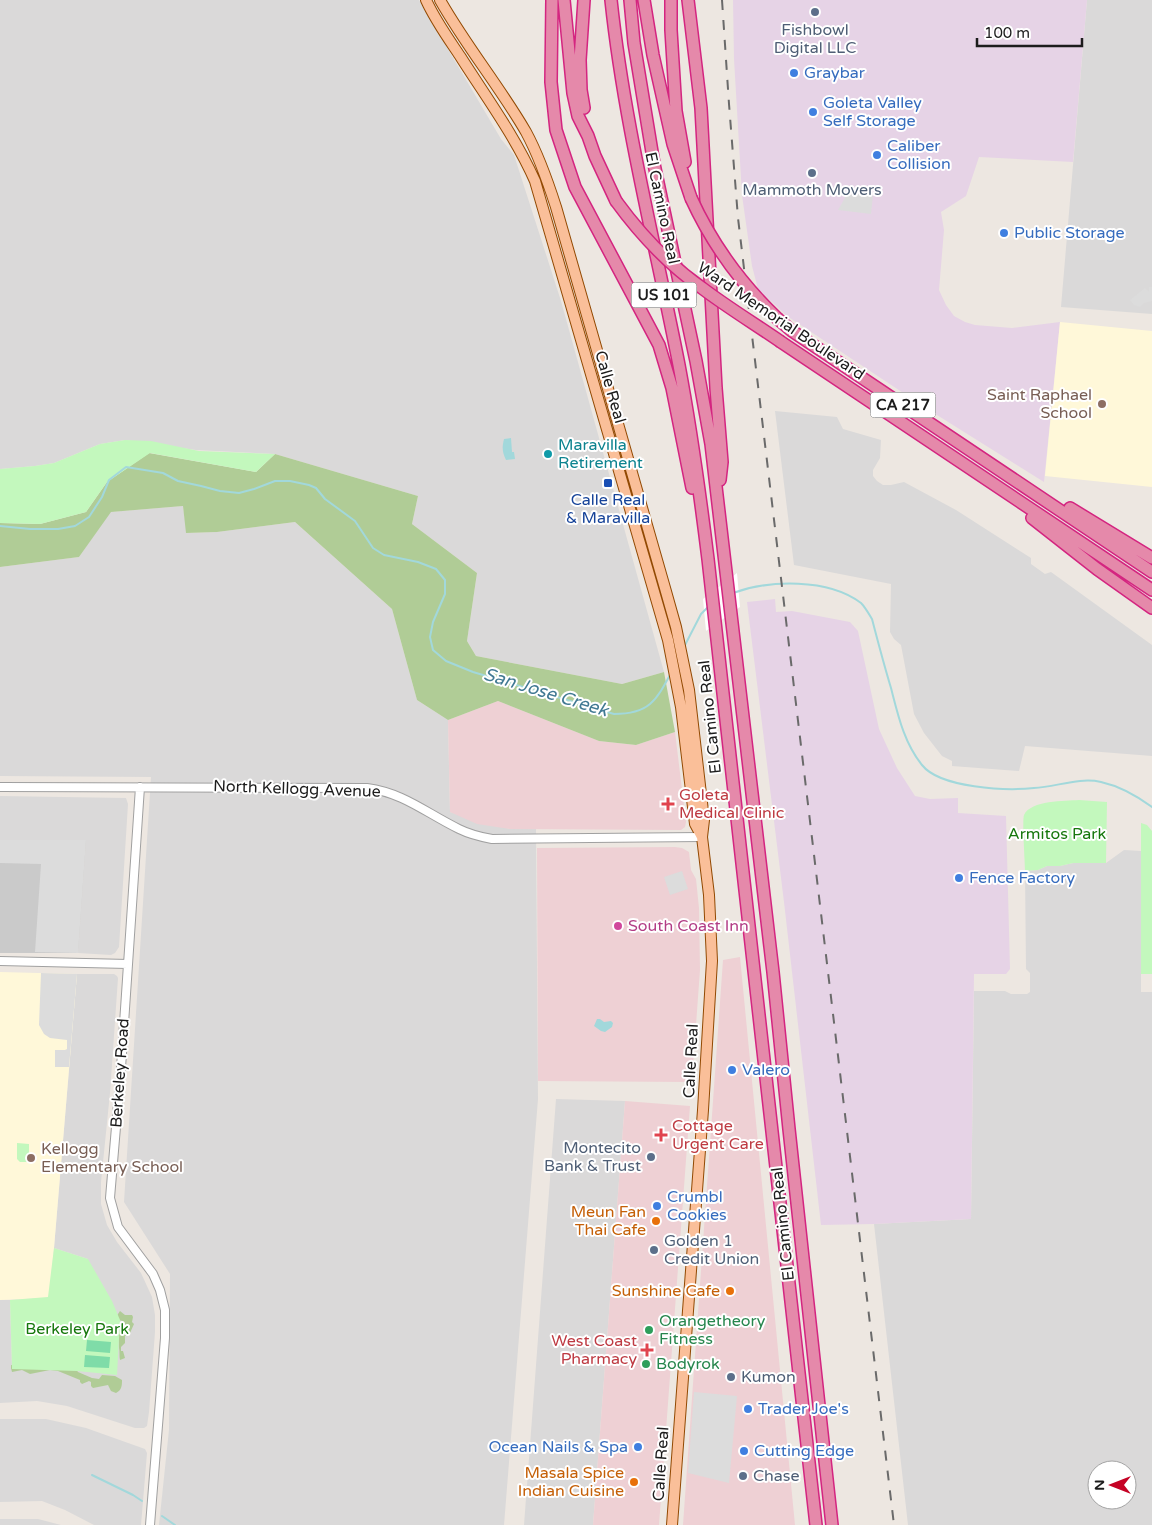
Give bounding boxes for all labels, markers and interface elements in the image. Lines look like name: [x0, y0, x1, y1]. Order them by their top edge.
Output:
marker: Fishbowl Digital LLC: [809, 6, 821, 18]
scale bar: [977, 15, 1082, 47]
place label: Fishbowl Digital LLC: [774, 20, 856, 58]
text: 100 m: [984, 24, 1030, 42]
place label: Graybar: [804, 63, 866, 83]
marker: Graybar: [788, 67, 800, 79]
place label: Goleta Valley Self Storage: [823, 93, 922, 131]
marker: Goleta Valley Self Storage: [807, 106, 819, 118]
place label: Caliber Collision: [887, 136, 951, 174]
marker: Caliber Collision: [871, 149, 883, 161]
street label: El Camino Real: [640, 150, 684, 266]
marker: Mammoth Movers: [806, 167, 818, 179]
place label: Mammoth Movers: [742, 180, 882, 200]
place label: Public Storage: [1014, 223, 1125, 243]
marker: Public Storage: [998, 227, 1010, 239]
street label: Ward Memorial Boulevard: [694, 258, 868, 384]
road number: US 101: [632, 282, 696, 308]
street label: Calle Real: [590, 348, 630, 426]
place label: Saint Raphael School: [987, 385, 1092, 423]
road number: CA 217: [870, 392, 936, 418]
marker: Saint Raphael School: [1096, 398, 1108, 410]
place label: Maravilla Retirement: [558, 435, 643, 473]
marker: Maravilla Retirement: [542, 448, 554, 460]
marker: Calle Real & Maravilla: [602, 477, 614, 489]
place label: Calle Real & Maravilla: [566, 490, 650, 528]
street label: El Camino Real: [694, 659, 726, 775]
water label: San Jose Creek: [481, 663, 612, 722]
street label: North Kellogg Avenue: [213, 776, 381, 802]
place label: Goleta Medical Clinic: [679, 785, 784, 823]
marker: Goleta Medical Clinic: [661, 797, 675, 811]
park label: Armitos Park: [1008, 824, 1106, 844]
place label: Fence Factory: [969, 868, 1075, 888]
marker: Fence Factory: [953, 872, 965, 884]
place label: South Coast Inn: [628, 916, 749, 936]
marker: South Coast Inn: [612, 920, 624, 932]
street label: Berkeley Road: [106, 1018, 134, 1128]
street label: Calle Real: [679, 1023, 703, 1099]
place label: Valero: [742, 1060, 790, 1080]
marker: Valero: [726, 1064, 738, 1076]
place label: Cottage Urgent Care: [672, 1116, 764, 1154]
marker: Cottage Urgent Care: [654, 1128, 668, 1142]
place label: Montecito Bank & Trust: [544, 1138, 641, 1176]
place label: Kellogg Elementary School: [41, 1139, 183, 1177]
marker: Montecito Bank & Trust: [645, 1151, 657, 1163]
marker: Kellogg Elementary School: [25, 1152, 37, 1164]
street label: El Camino Real: [767, 1166, 799, 1282]
place label: Crumbl Cookies: [667, 1187, 727, 1225]
marker: Crumbl Cookies: [651, 1200, 663, 1212]
place label: Meun Fan Thai Cafe: [571, 1202, 646, 1240]
marker: Meun Fan Thai Cafe: [650, 1215, 662, 1227]
place label: Golden 1 Credit Union: [664, 1231, 759, 1269]
marker: Golden 1 Credit Union: [648, 1244, 660, 1256]
place label: Sunshine Cafe: [612, 1281, 720, 1301]
marker: Sunshine Cafe: [724, 1285, 736, 1297]
place label: Orangetheory Fitness: [659, 1311, 766, 1349]
park label: Berkeley Park: [25, 1319, 129, 1339]
marker: Orangetheory Fitness: [643, 1324, 655, 1336]
place label: West Coast Pharmacy: [551, 1331, 637, 1369]
marker: West Coast Pharmacy: [641, 1344, 653, 1356]
place label: Bodyrok: [656, 1354, 720, 1374]
marker: Bodyrok: [640, 1358, 652, 1370]
place label: Kumon: [741, 1367, 796, 1387]
marker: Kumon: [725, 1371, 737, 1383]
place label: Trader Joe's: [758, 1399, 849, 1419]
marker: Trader Joe's: [742, 1403, 754, 1415]
street label: Calle Real: [648, 1426, 674, 1502]
place label: Ocean Nails & Spa: [489, 1437, 628, 1457]
marker: Ocean Nails & Spa: [632, 1441, 644, 1453]
place label: Cutting Edge: [754, 1441, 854, 1461]
marker: Cutting Edge: [738, 1445, 750, 1457]
north arrow: [1087, 1460, 1137, 1510]
place label: Masala Spice Indian Cuisine: [518, 1463, 624, 1501]
place label: Chase: [753, 1466, 800, 1486]
marker: Chase: [737, 1470, 749, 1482]
marker: Masala Spice Indian Cuisine: [628, 1476, 640, 1488]
text: N: [1091, 1479, 1108, 1491]

